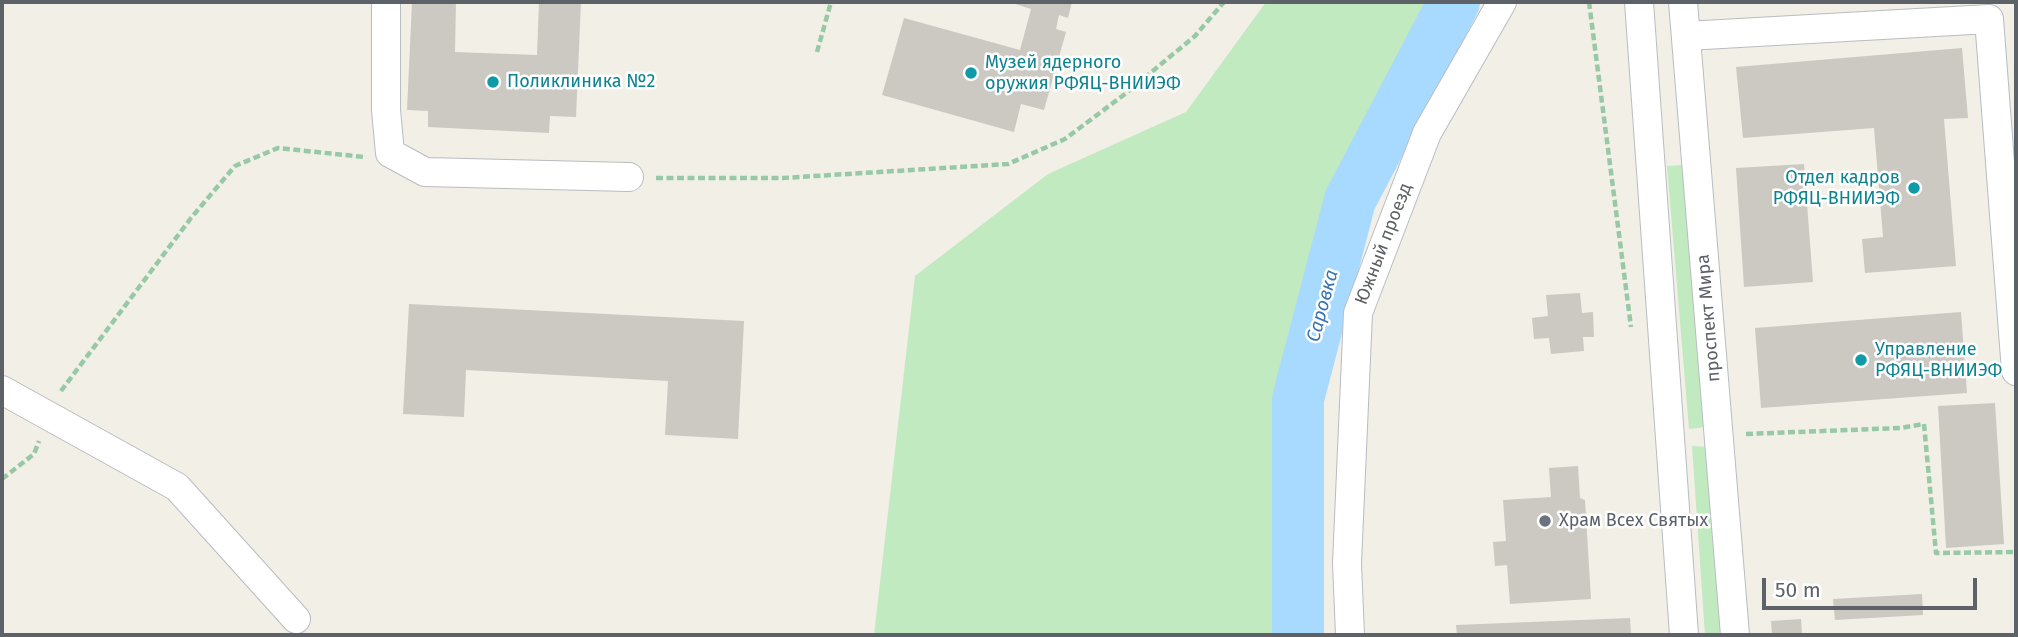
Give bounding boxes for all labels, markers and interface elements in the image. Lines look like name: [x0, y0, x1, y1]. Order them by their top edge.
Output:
place label: Музей ядерного оружия РФЯЦ-ВНИИЭФ: [985, 52, 1181, 94]
marker: Музей ядерного оружия РФЯЦ-ВНИИЭФ: [963, 65, 979, 81]
place label: Поликлиника №2: [507, 71, 655, 93]
marker: Поликлиника №2: [485, 74, 501, 90]
place label: Отдел кадров РФЯЦ-ВНИИЭФ: [1773, 167, 1900, 210]
street label: Южный проезд: [1351, 180, 1417, 308]
marker: Отдел кадров РФЯЦ-ВНИИЭФ: [1906, 180, 1922, 196]
street label: проспект Мира: [1693, 253, 1725, 383]
water label: Саровка: [1302, 267, 1344, 345]
place label: Управление РФЯЦ-ВНИИЭФ: [1875, 339, 2002, 382]
marker: Управление РФЯЦ-ВНИИЭФ: [1853, 352, 1869, 368]
place label: Храм Всех Святых: [1559, 510, 1708, 532]
marker: Храм Всех Святых: [1537, 513, 1553, 529]
scale bar: [1766, 564, 1981, 608]
text: 50 m: [1775, 577, 1821, 603]

